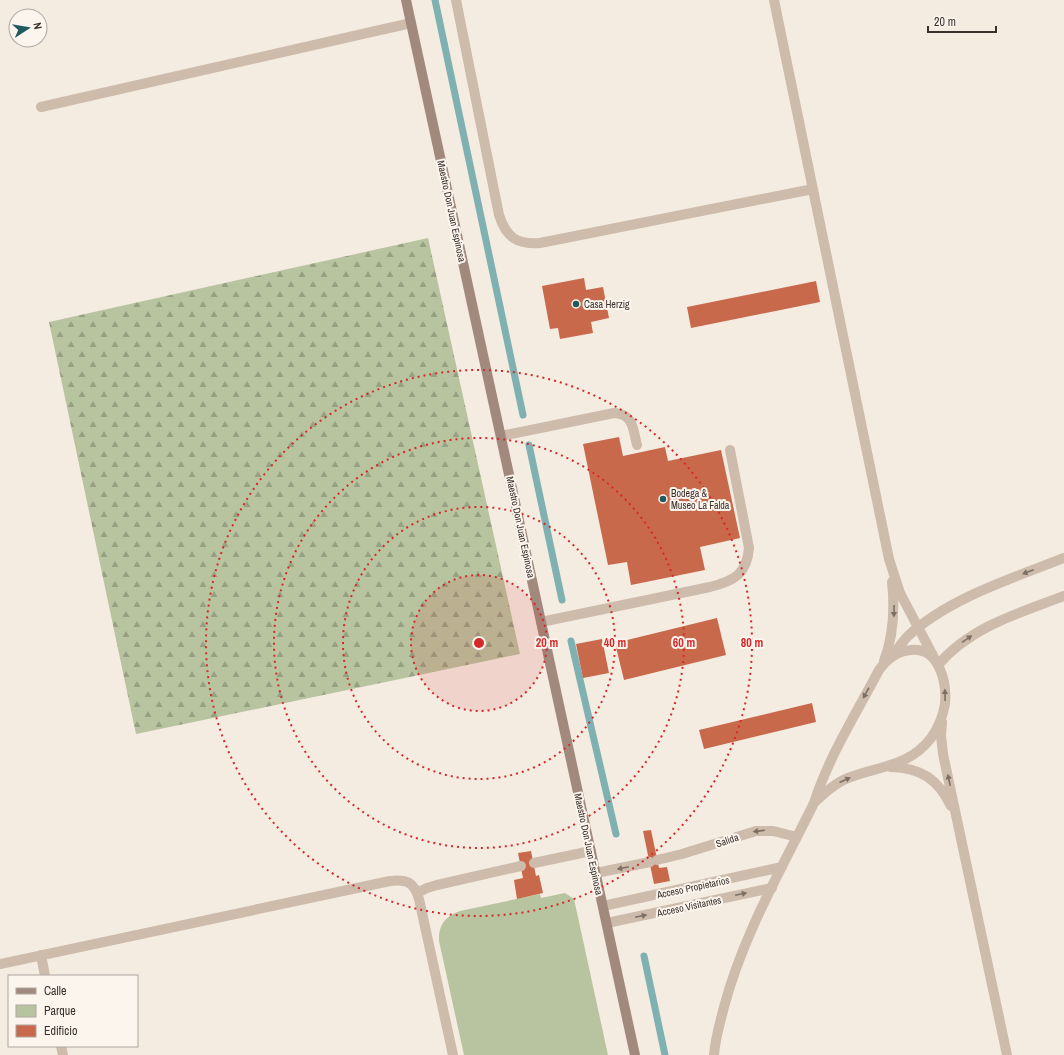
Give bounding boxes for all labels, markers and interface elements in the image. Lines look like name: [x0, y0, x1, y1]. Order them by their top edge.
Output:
north arrow: [8, 8, 48, 48]
scale bar: [928, 8, 996, 34]
text: 20 m: [934, 14, 956, 30]
text: N: [30, 21, 45, 31]
street label: Maestro Don Juan Espinosa: [434, 159, 469, 263]
place label: Casa Herzig: [584, 298, 630, 311]
marker: Casa Herzig: [571, 299, 581, 309]
street label: Maestro Don Juan Espinosa: [503, 475, 538, 579]
place label: Bodega & Museo La Falda: [671, 487, 730, 512]
marker: Bodega & Museo La Falda: [658, 494, 668, 504]
one-way arrow: [1022, 569, 1033, 575]
one-way arrow: [891, 605, 897, 618]
text: 20 m: [536, 635, 558, 651]
text: 40 m: [604, 635, 626, 651]
text: 60 m: [673, 635, 695, 651]
text: 80 m: [741, 635, 763, 651]
one-way arrow: [961, 635, 972, 642]
centre of rings: [472, 636, 486, 650]
one-way arrow: [863, 688, 869, 699]
one-way arrow: [941, 689, 948, 701]
one-way arrow: [945, 774, 951, 786]
one-way arrow: [839, 777, 851, 783]
street label: Maestro Don Juan Espinosa: [571, 792, 606, 896]
one-way arrow: [753, 828, 765, 834]
street label: Salida: [714, 831, 741, 850]
one-way arrow: [617, 865, 629, 871]
street label: Acceso Propietarios: [655, 873, 731, 902]
one-way arrow: [735, 891, 747, 897]
street label: Acceso Visitantes: [655, 893, 722, 920]
one-way arrow: [635, 913, 647, 919]
legend: [8, 975, 138, 1047]
text: Calle: [44, 983, 66, 999]
text: Parque: [44, 1003, 76, 1019]
text: Edificio: [44, 1023, 77, 1039]

